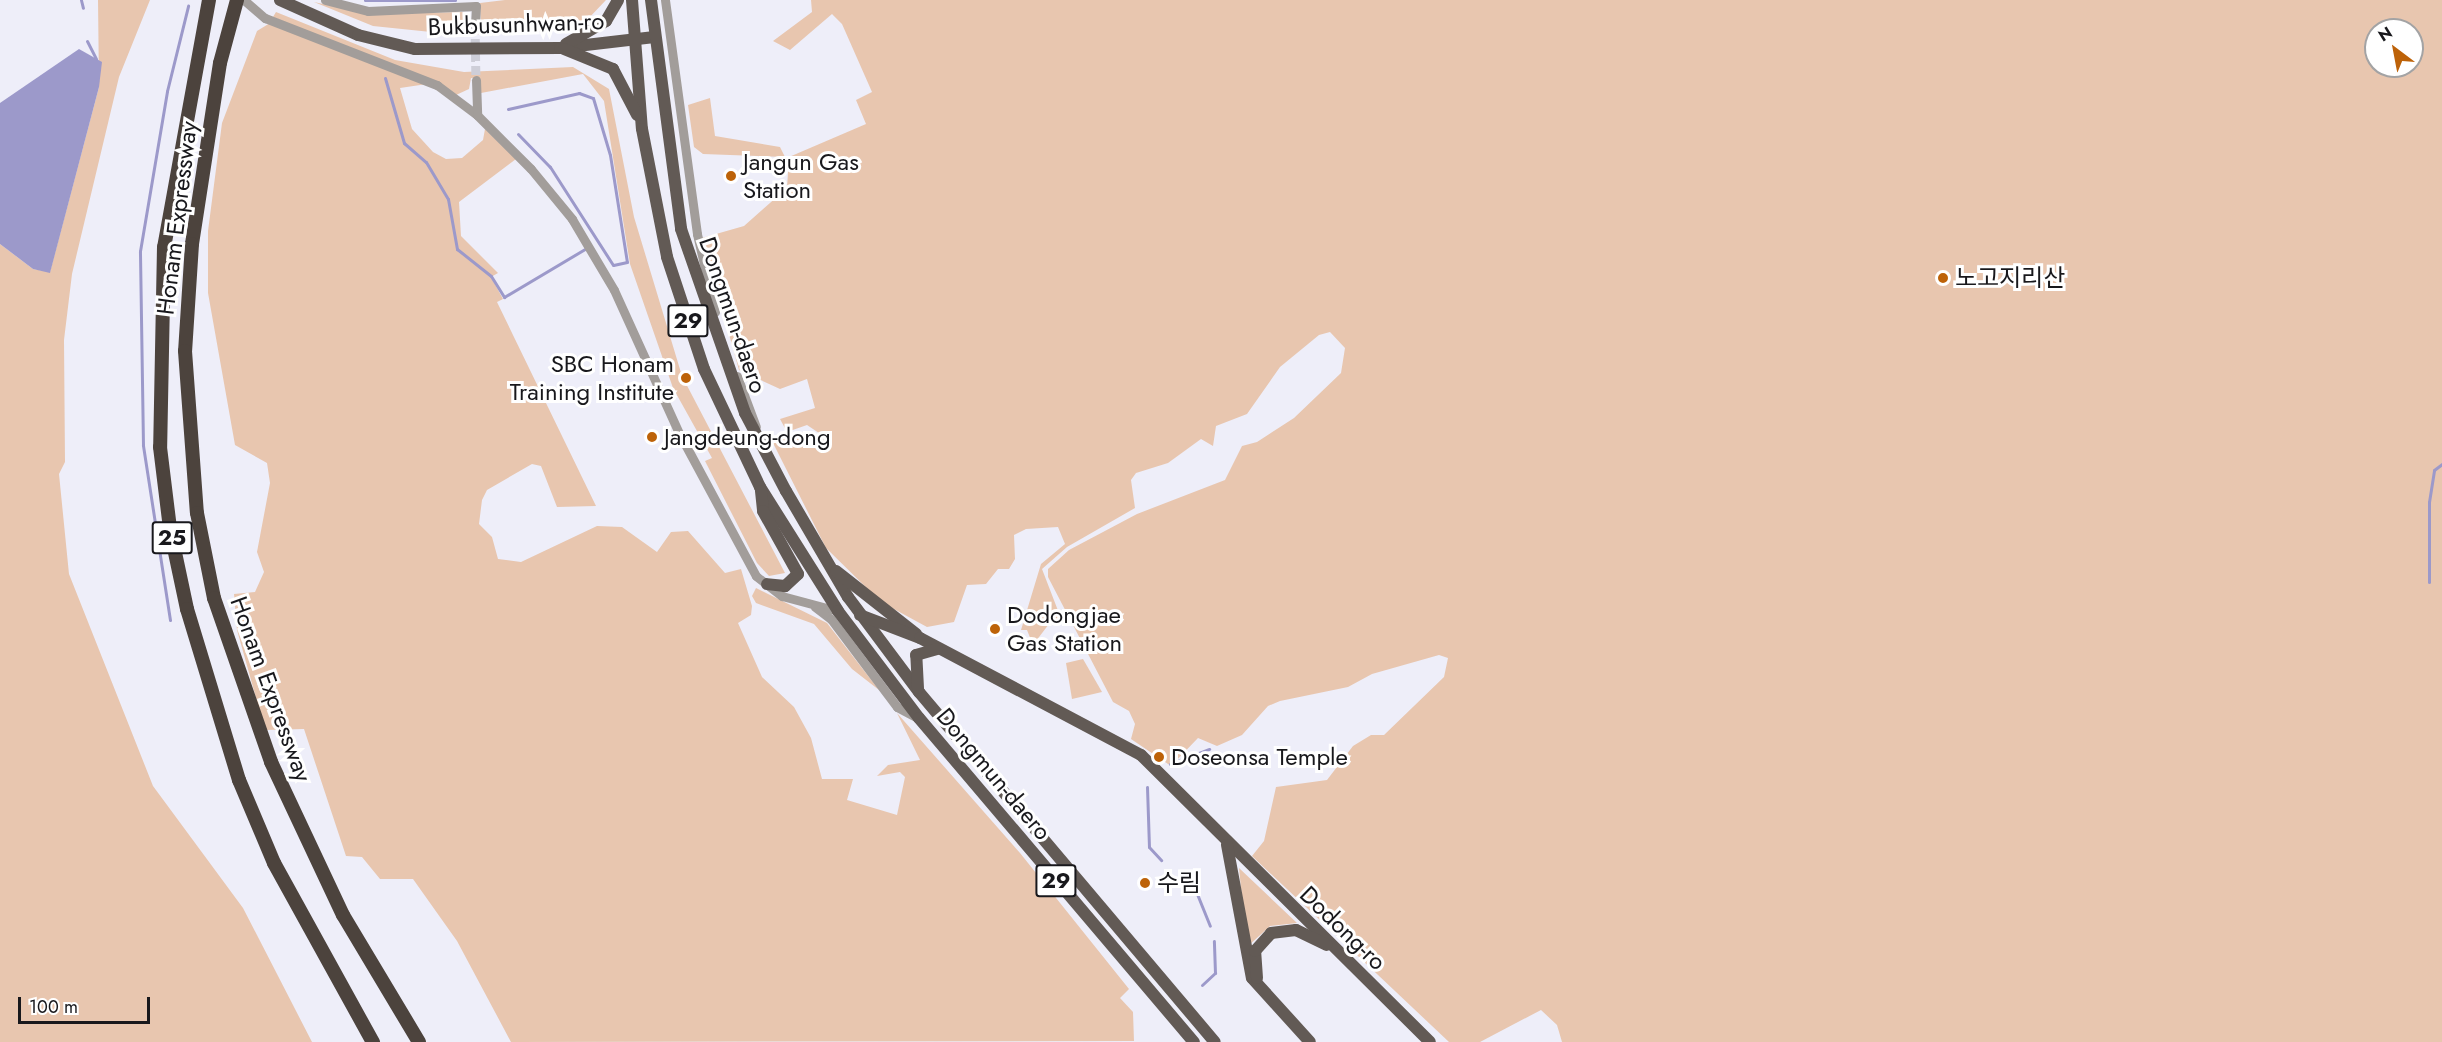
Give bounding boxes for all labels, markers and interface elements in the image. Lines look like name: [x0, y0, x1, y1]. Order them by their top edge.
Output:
street label: Bukbusunhwan-ro: [427, 7, 605, 41]
north arrow: [2364, 18, 2424, 78]
text: N: [2374, 21, 2397, 47]
street label: Honam Expressway: [151, 119, 203, 317]
place label: Jangun Gas Station: [743, 148, 859, 204]
marker: Jangun Gas Station: [724, 169, 738, 183]
street label: Dongmun-daero: [693, 233, 773, 397]
place label: 노고지리산: [1955, 264, 2065, 292]
marker: 노고지리산: [1936, 271, 1950, 285]
road number: 29: [667, 302, 709, 340]
place label: SBC Honam Training Institute: [510, 350, 674, 406]
marker: SBC Honam Training Institute: [679, 371, 693, 385]
place label: Jangdeung-dong: [664, 423, 831, 451]
marker: Jangdeung-dong: [645, 430, 659, 444]
road number: 25: [151, 519, 193, 557]
street label: Honam Expressway: [224, 592, 318, 786]
place label: Dodongjae Gas Station: [1007, 601, 1122, 657]
marker: Dodongjae Gas Station: [988, 622, 1002, 636]
street label: Dongmun-daero: [931, 702, 1057, 846]
place label: Doseonsa Temple: [1171, 743, 1348, 771]
marker: Doseonsa Temple: [1152, 750, 1166, 764]
road number: 29: [1035, 862, 1077, 900]
place label: 수림: [1157, 869, 1201, 897]
marker: 수림: [1138, 876, 1152, 890]
street label: Dodong-ro: [1294, 880, 1392, 976]
scale bar: [21, 985, 153, 1023]
text: 100 m: [29, 994, 78, 1020]

